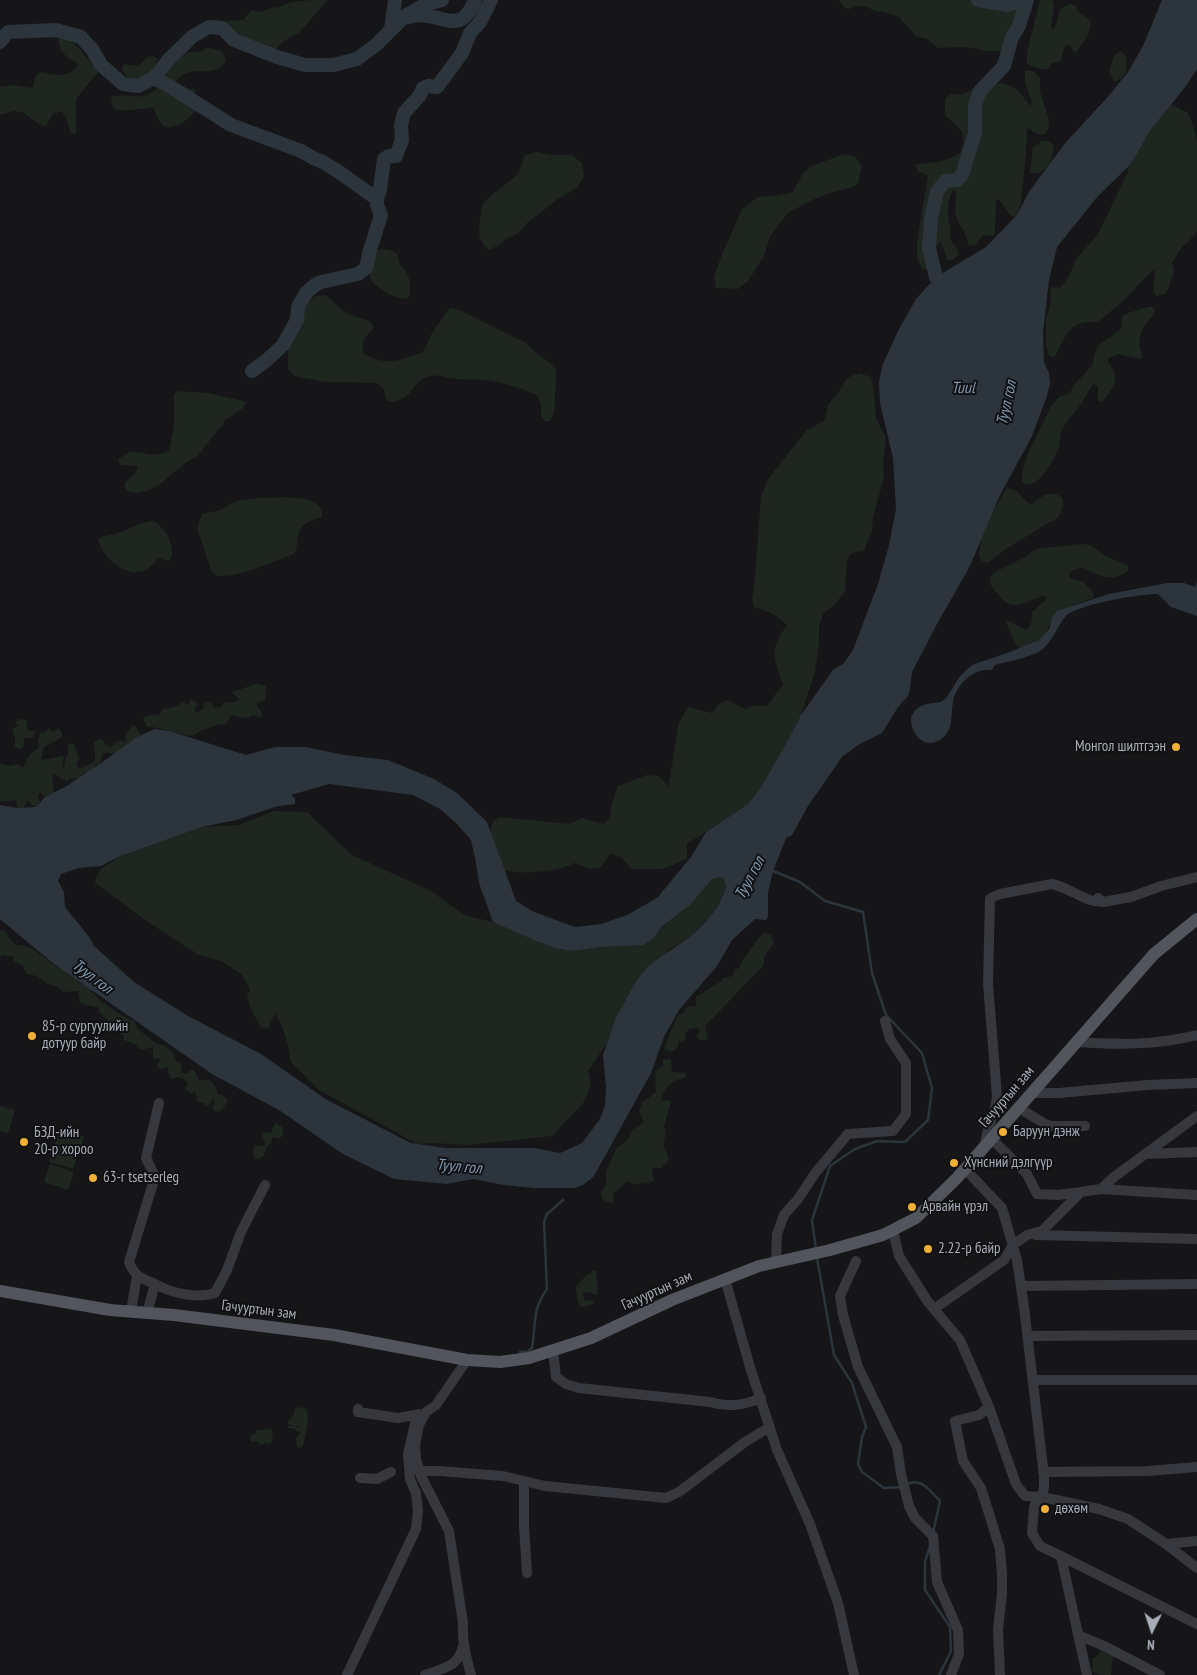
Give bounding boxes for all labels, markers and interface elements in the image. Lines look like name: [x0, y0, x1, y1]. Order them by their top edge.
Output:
water label: Tuul: [951, 378, 975, 398]
water label: Туул гол: [993, 379, 1021, 427]
place label: Монгол шилтгээн: [1075, 738, 1166, 756]
marker: Монгол шилтгээн: [1170, 741, 1182, 753]
water label: Туул гол: [731, 853, 769, 903]
water label: Туул гол: [68, 956, 116, 998]
place label: 85-р сургуулийн дотуур байр: [42, 1018, 128, 1053]
marker: 85-р сургуулийн дотуур байр: [26, 1030, 38, 1042]
street label: Гачууртын зам: [975, 1063, 1039, 1131]
place label: Баруун дэнж: [1013, 1123, 1080, 1141]
place label: БЗД-ийн 20-р хороо: [34, 1124, 93, 1159]
marker: Баруун дэнж: [997, 1126, 1009, 1138]
marker: БЗД-ийн 20-р хороо: [18, 1136, 30, 1148]
place label: Хүнсний дэлгүүр: [964, 1154, 1053, 1172]
water label: Туул гол: [436, 1155, 482, 1179]
marker: Хүнсний дэлгүүр: [948, 1157, 960, 1169]
place label: 63-r tsetserleg: [103, 1169, 179, 1187]
marker: 63-r tsetserleg: [87, 1172, 99, 1184]
place label: Арвайн үрэл: [922, 1198, 988, 1216]
marker: Арвайн үрэл: [906, 1201, 918, 1213]
place label: 2.22-р байр: [938, 1240, 1001, 1258]
marker: 2.22-р байр: [922, 1243, 934, 1255]
street label: Гачууртын зам: [619, 1267, 695, 1315]
street label: Гачууртын зам: [221, 1296, 297, 1324]
place label: дөхөм: [1055, 1500, 1088, 1518]
marker: дөхөм: [1039, 1503, 1051, 1515]
north arrow: [1127, 1605, 1177, 1655]
text: N: [1147, 1636, 1155, 1654]

